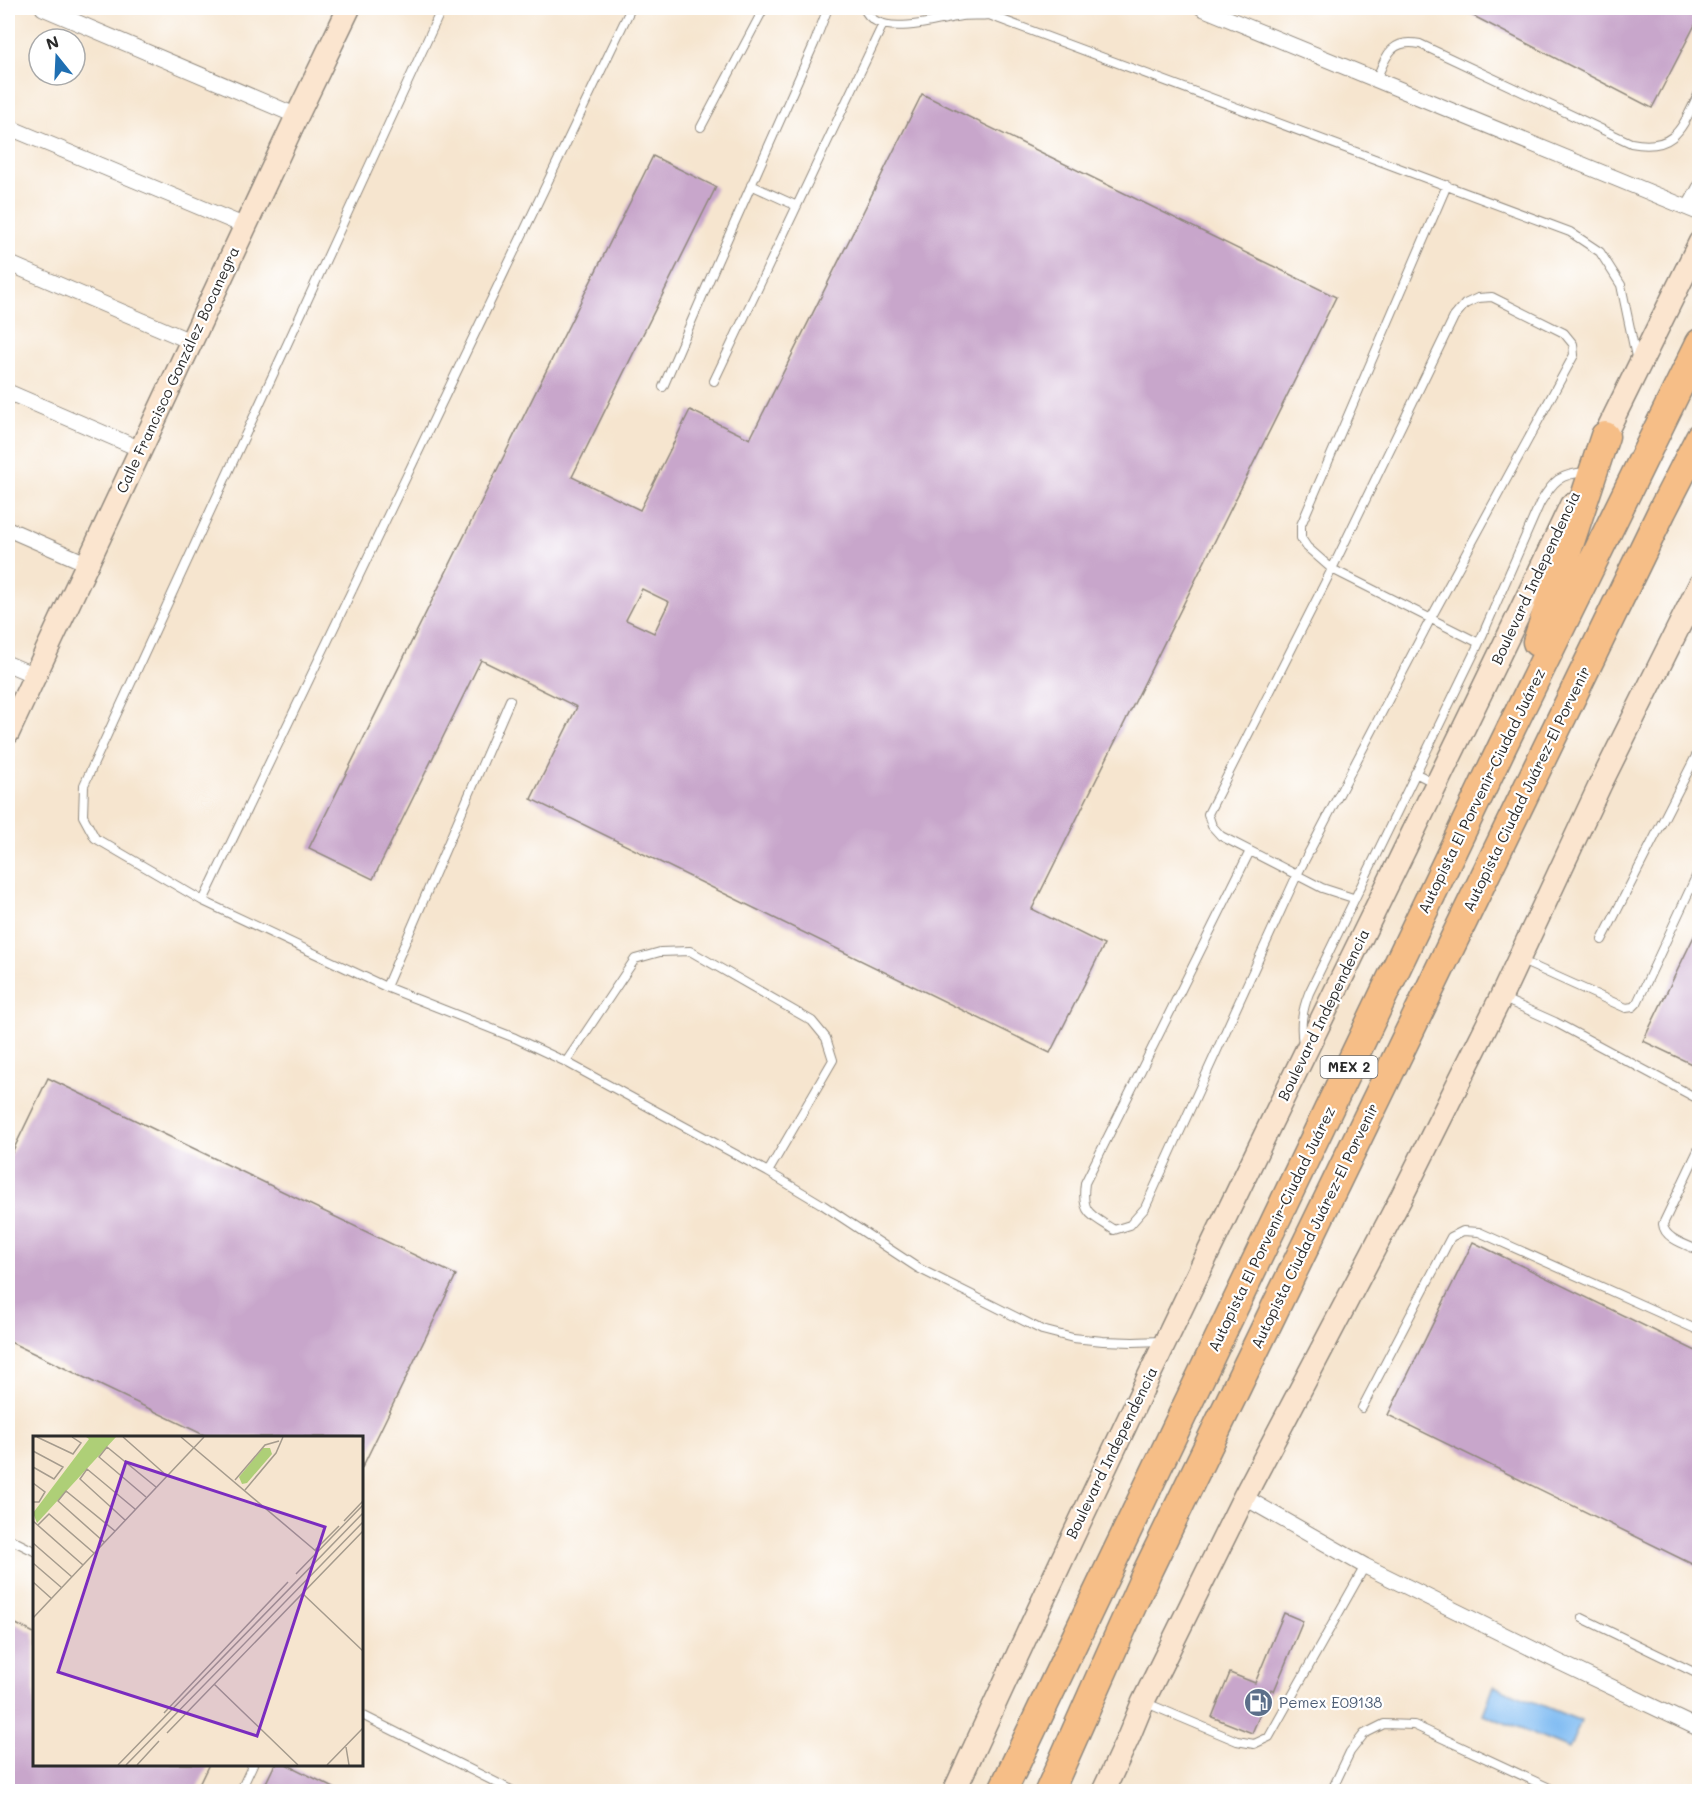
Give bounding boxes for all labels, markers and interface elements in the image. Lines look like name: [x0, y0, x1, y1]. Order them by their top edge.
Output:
north arrow: [27, 27, 87, 87]
text: N: [43, 30, 61, 54]
street label: Calle Francisco González Bocanegra: [111, 243, 243, 496]
street label: Boulevard Independencia: [1486, 488, 1584, 667]
street label: Autopista Ciudad Juárez-El Porvenir: [1458, 663, 1594, 914]
street label: Autopista El Porvenir-Ciudad Juárez: [1413, 665, 1549, 916]
street label: Boulevard Independencia: [1273, 925, 1374, 1104]
road number: MEX 2: [1320, 1056, 1378, 1078]
street label: Autopista Ciudad Juárez-El Porvenir: [1246, 1100, 1382, 1351]
street label: Autopista El Porvenir-Ciudad Juárez: [1203, 1103, 1339, 1354]
street label: Boulevard Independencia: [1061, 1363, 1162, 1542]
inset map: [33, 1436, 363, 1766]
fuel station icon: Pemex E09138: [1242, 1687, 1274, 1719]
place label: Pemex E09138: [1279, 1692, 1382, 1712]

